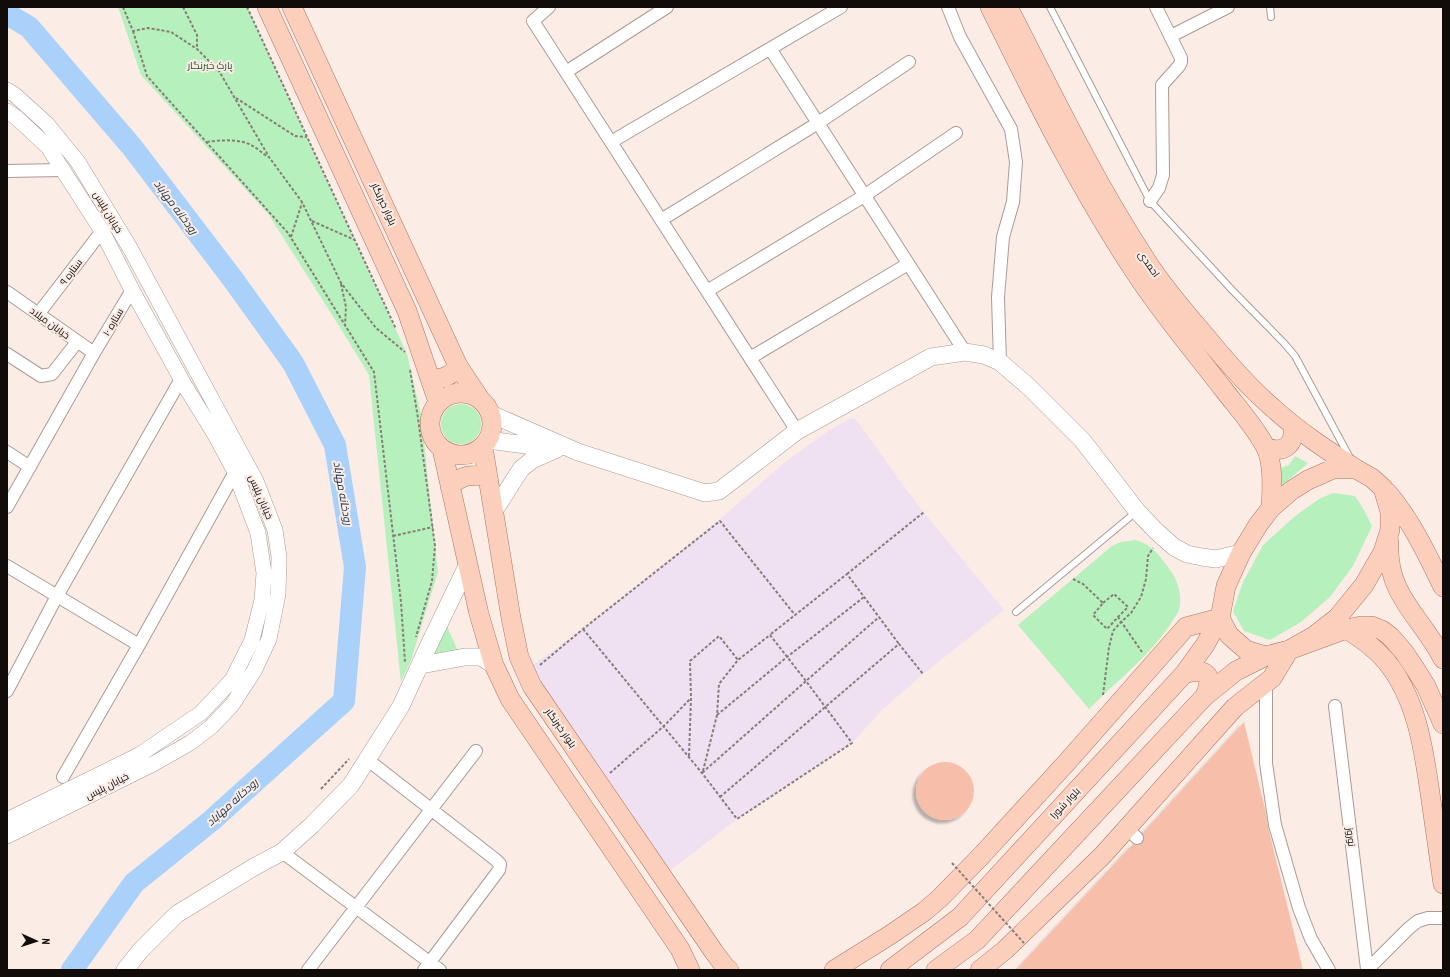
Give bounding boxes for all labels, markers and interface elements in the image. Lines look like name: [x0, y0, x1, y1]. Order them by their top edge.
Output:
park label: پارک خبرنگار: [186, 59, 233, 72]
water label: رودخانه مهاباد: [151, 177, 202, 238]
street label: بلوار خبرنگار: [368, 180, 400, 227]
street label: خیابان پلیس: [90, 189, 126, 235]
street label: احمدی: [1135, 248, 1163, 280]
street label: ستاره ۹: [57, 256, 85, 288]
street label: خیابان میلاد: [27, 304, 73, 342]
street label: ستاره ۱۰: [100, 306, 126, 338]
water label: رودخانه مهاباد: [331, 460, 356, 527]
street label: خیابان پلیس: [246, 473, 276, 521]
street label: بلوار خبرنگار: [542, 705, 579, 750]
street label: خیابان پلیس: [83, 770, 131, 802]
water label: رودخانه مهاباد: [203, 775, 261, 829]
street label: بلوار شورا: [1047, 785, 1083, 821]
street label: نوروز: [1343, 826, 1359, 847]
north arrow: [16, 921, 56, 961]
text: N: [39, 938, 53, 945]

